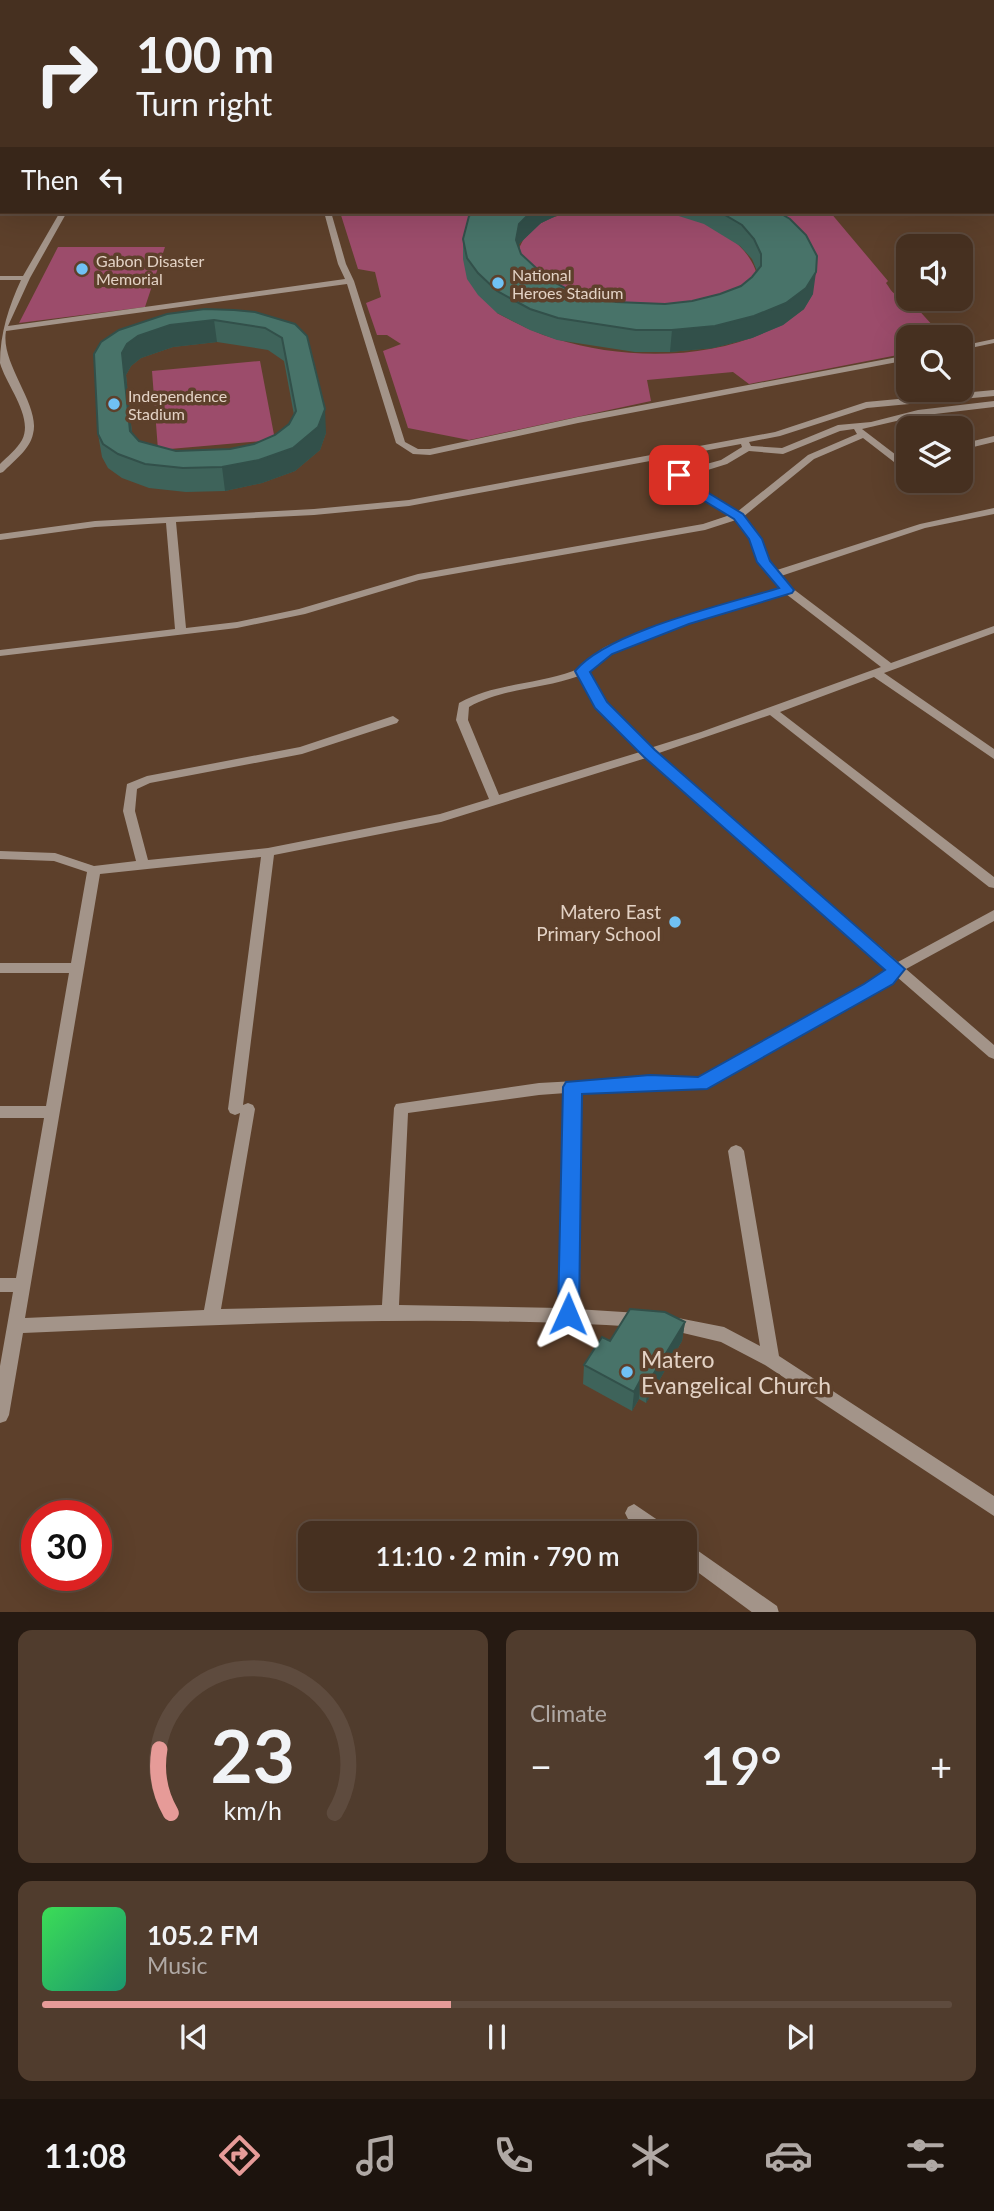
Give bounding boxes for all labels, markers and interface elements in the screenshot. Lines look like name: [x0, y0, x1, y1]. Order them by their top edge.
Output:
text: 100 m: [136, 25, 274, 83]
icon: right: [21, 28, 112, 119]
text: Turn right: [136, 84, 272, 123]
icon: left: [93, 161, 131, 199]
text: Then: [21, 164, 79, 196]
map controls: [896, 234, 973, 493]
button: sound: [896, 234, 973, 311]
place label: Gabon Disaster Memorial: [96, 251, 204, 288]
marker: Gabon Disaster Memorial: [74, 261, 90, 277]
place label: National Heroes Stadium: [512, 265, 623, 302]
marker: National Heroes Stadium: [490, 275, 506, 291]
button: search: [896, 325, 973, 402]
place label: Independence Stadium: [128, 386, 227, 423]
marker: Independence Stadium: [106, 396, 122, 412]
button: layers: [896, 416, 973, 493]
pin: [649, 445, 709, 505]
icon: arrive: [660, 456, 698, 494]
place label: Matero East Primary School: [536, 900, 661, 945]
marker: Matero East Primary School: [667, 914, 683, 930]
position arrow: [531, 1277, 605, 1351]
place label: Matero Evangelical Church: [641, 1345, 831, 1399]
marker: Matero Evangelical Church: [619, 1364, 635, 1380]
speed limit sign: 30: [21, 1500, 112, 1591]
text: 11:10 · 2 min · 790 m: [375, 1540, 620, 1572]
text: Climate: [530, 1699, 607, 1727]
text: 23: [211, 1711, 295, 1799]
text: 19°: [700, 1734, 782, 1796]
text: −: [530, 1743, 552, 1789]
text: +: [930, 1743, 952, 1789]
text: km/h: [224, 1794, 282, 1824]
text: 105.2 FM: [147, 1919, 259, 1951]
text: Music: [147, 1951, 207, 1979]
icon: previous: [175, 2018, 213, 2056]
icon: pause: [478, 2018, 516, 2056]
icon: next: [781, 2018, 819, 2056]
icon: directions: [215, 2131, 264, 2180]
icon: music: [352, 2131, 401, 2180]
icon: phone: [489, 2131, 538, 2180]
icon: climate: [626, 2131, 675, 2180]
icon: car: [764, 2131, 813, 2180]
icon: filters: [901, 2131, 950, 2180]
text: 11:08: [44, 2136, 127, 2175]

